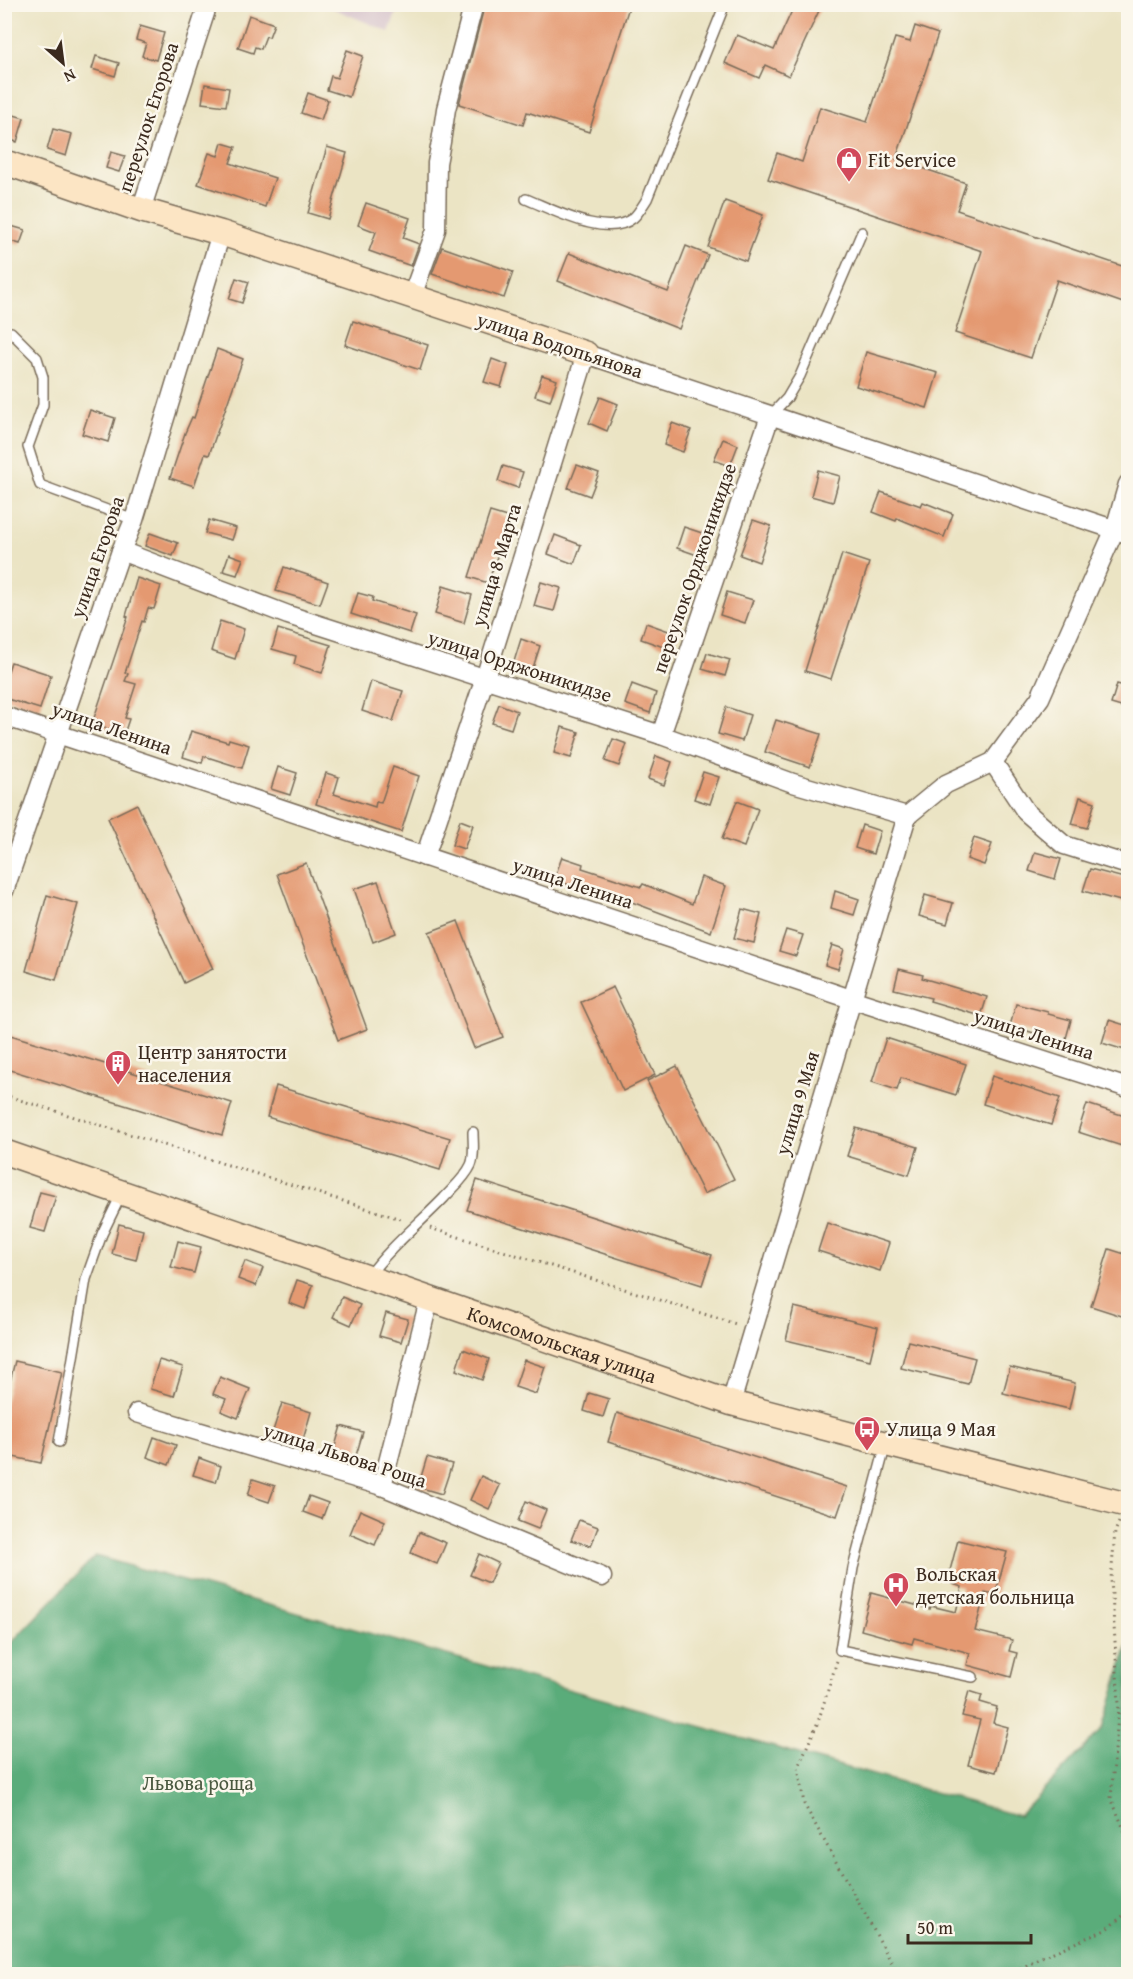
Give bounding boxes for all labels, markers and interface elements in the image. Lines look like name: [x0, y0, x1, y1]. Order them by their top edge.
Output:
north arrow: [33, 33, 93, 93]
street label: переулок Егорова: [110, 38, 186, 196]
text: N: [59, 63, 80, 89]
shop icon: Fit Service: [834, 145, 864, 183]
place label: Fit Service: [868, 145, 956, 174]
street label: улица Водопьянова: [472, 304, 647, 385]
street label: переулок Орджоникидзе: [644, 459, 743, 677]
street label: улица Егорова: [62, 491, 131, 623]
street label: улица 8 Марта: [463, 499, 528, 631]
street label: улица Орджоникидзе: [423, 622, 616, 709]
street label: улица Ленина: [47, 693, 176, 762]
street label: улица Ленина: [508, 849, 638, 916]
street label: улица Ленина: [969, 1000, 1099, 1067]
place label: Центр занятости населения: [138, 1037, 287, 1089]
street label: улица 9 Мая: [767, 1047, 826, 1160]
building icon: Центр занятости населения: [103, 1048, 133, 1086]
street label: Комсомольская улица: [463, 1298, 661, 1390]
street label: улица Львова Роща: [259, 1414, 431, 1495]
bus stop icon: Улица 9 Мая: [852, 1414, 882, 1452]
place label: Улица 9 Мая: [886, 1414, 996, 1443]
place label: Вольская детская больница: [916, 1559, 1075, 1611]
hospital icon: Вольская детская больница: [881, 1570, 911, 1608]
park label: Львова роща: [142, 1768, 254, 1797]
scale bar: [908, 1907, 1031, 1945]
text: 50 m: [917, 1914, 953, 1941]

